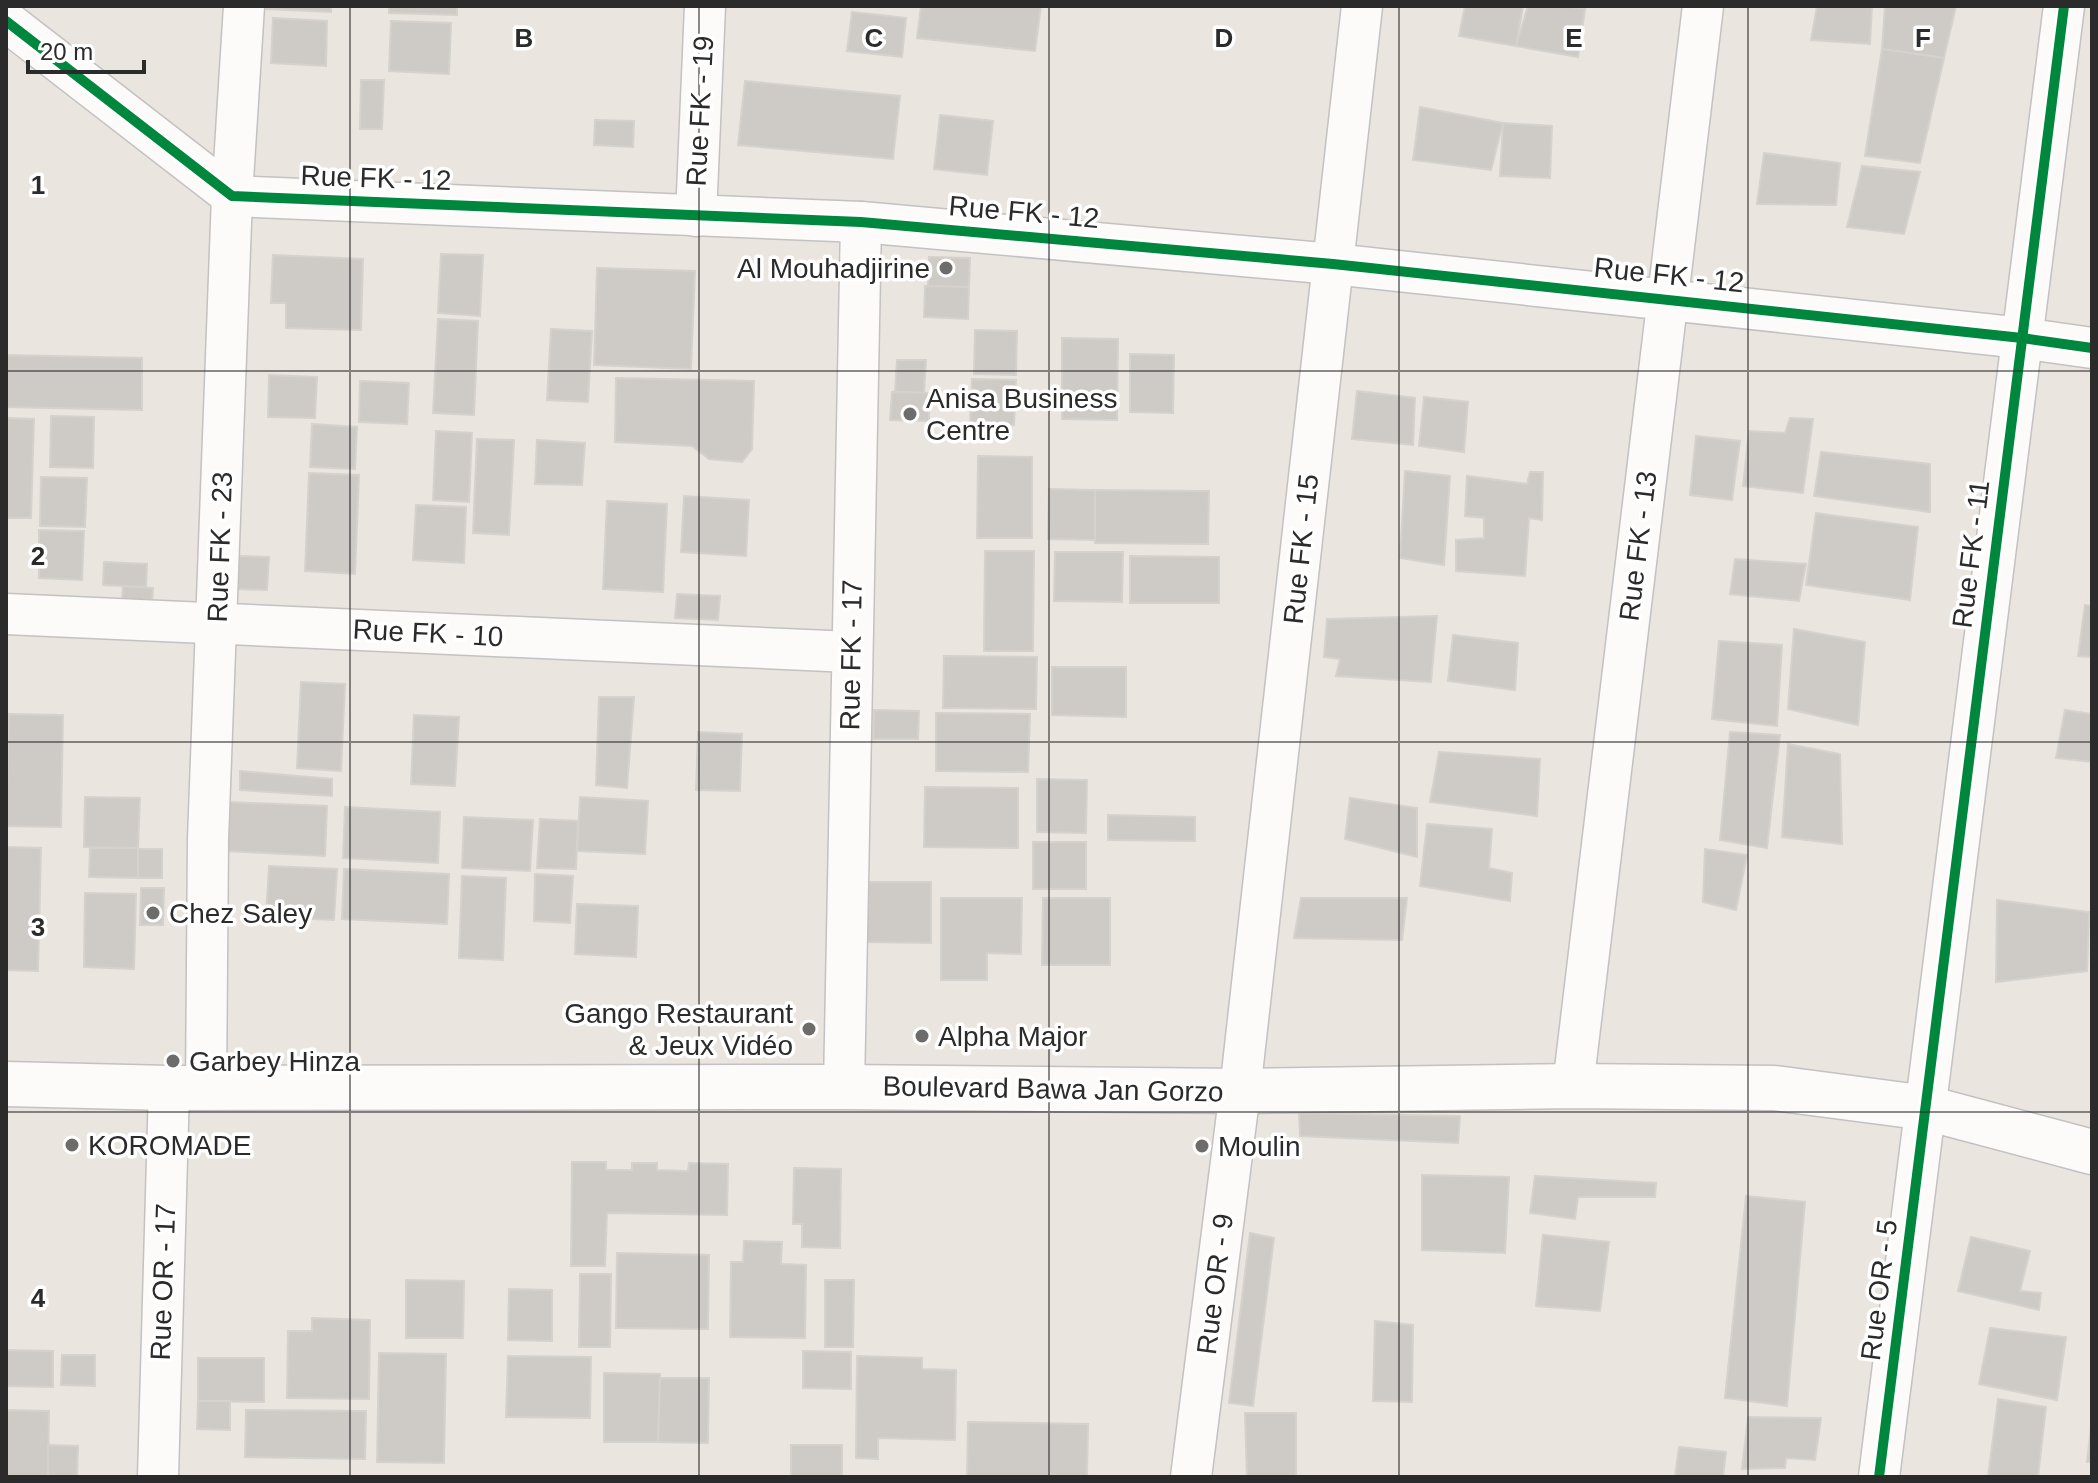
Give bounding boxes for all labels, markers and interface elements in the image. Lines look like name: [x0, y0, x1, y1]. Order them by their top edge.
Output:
text: B: [515, 23, 533, 53]
text: C: [865, 23, 884, 53]
text: D: [1215, 23, 1233, 53]
text: E: [1565, 23, 1583, 53]
text: F: [1915, 23, 1931, 53]
scale bar: [28, 24, 144, 74]
street label: Rue FK - 19: [681, 35, 719, 187]
text: 20 m: [40, 38, 93, 65]
street label: Rue FK - 12: [300, 160, 452, 196]
text: 1: [31, 170, 45, 200]
street label: Rue FK - 12: [947, 190, 1101, 234]
street label: Rue FK - 12: [1592, 252, 1746, 298]
place label: Al Mouhadjirine: [737, 253, 930, 284]
marker: Al Mouhadjirine: [937, 259, 955, 277]
place label: Anisa Business Centre: [926, 383, 1117, 446]
marker: Anisa Business Centre: [901, 405, 919, 423]
street label: Rue FK - 13: [1613, 469, 1663, 623]
street label: Rue FK - 23: [202, 471, 238, 623]
street label: Rue FK - 15: [1278, 472, 1324, 626]
street label: Rue FK - 11: [1947, 478, 1995, 630]
text: 2: [31, 541, 45, 571]
street label: Rue FK - 17: [834, 579, 868, 731]
street label: Rue FK - 10: [352, 614, 504, 652]
place label: Chez Saley: [169, 898, 312, 929]
marker: Chez Saley: [144, 904, 162, 922]
text: 3: [31, 912, 45, 942]
place label: Gango Restaurant & Jeux Vidéo: [564, 998, 793, 1061]
marker: Gango Restaurant & Jeux Vidéo: [800, 1020, 818, 1038]
place label: Alpha Major: [938, 1021, 1087, 1052]
marker: Alpha Major: [913, 1027, 931, 1045]
place label: Garbey Hinza: [189, 1046, 361, 1077]
marker: Garbey Hinza: [164, 1052, 182, 1070]
street label: Boulevard Bawa Jan Gorzo: [882, 1071, 1224, 1107]
place label: KOROMADE: [88, 1130, 251, 1161]
place label: Moulin: [1218, 1131, 1300, 1162]
marker: KOROMADE: [63, 1136, 81, 1154]
marker: Moulin: [1193, 1137, 1211, 1155]
street label: Rue OR - 17: [145, 1203, 181, 1361]
street label: Rue OR - 9: [1191, 1212, 1239, 1356]
street label: Rue OR - 5: [1855, 1218, 1903, 1362]
text: 4: [31, 1283, 46, 1313]

